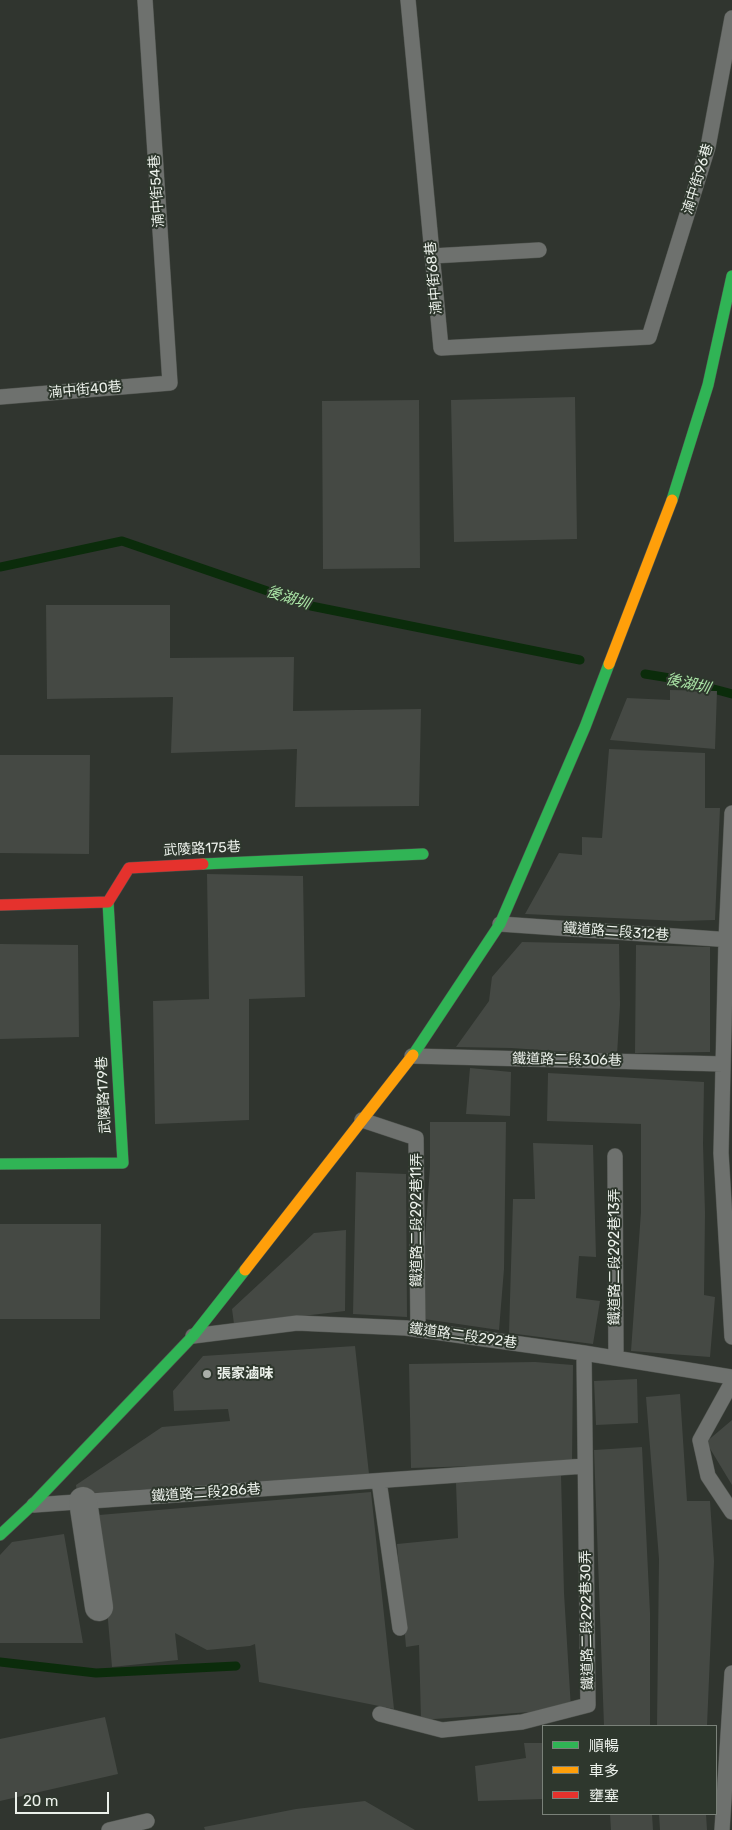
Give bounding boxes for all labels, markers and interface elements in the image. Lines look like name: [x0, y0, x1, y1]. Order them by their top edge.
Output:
street label: 湳中街96巷: [679, 142, 717, 216]
street label: 湳中街54巷: [146, 154, 168, 228]
street label: 湳中街68巷: [422, 241, 446, 315]
street label: 湳中街40巷: [48, 378, 122, 402]
water label: 後湖圳: [264, 582, 312, 614]
water label: 後湖圳: [664, 670, 712, 698]
street label: 武陵路175巷: [163, 839, 241, 859]
street label: 鐵道路二段312巷: [562, 920, 670, 944]
street label: 鐵道路二段306巷: [512, 1051, 622, 1069]
street label: 武陵路179巷: [94, 1056, 114, 1134]
street label: 鐵道路二段292巷11弄: [409, 1153, 425, 1287]
street label: 鐵道路二段292巷13弄: [607, 1188, 623, 1326]
street label: 鐵道路二段292巷: [408, 1320, 518, 1352]
place label: 張家滷味: [217, 1366, 273, 1382]
marker: 張家滷味: [201, 1368, 213, 1380]
street label: 鐵道路二段286巷: [151, 1481, 261, 1505]
street label: 鐵道路二段292巷30弄: [577, 1550, 597, 1690]
legend: [542, 1725, 717, 1815]
text: 順暢: [589, 1737, 619, 1755]
text: 車多: [589, 1762, 619, 1780]
scale bar: [18, 1782, 111, 1814]
text: 壅塞: [589, 1787, 619, 1805]
text: 20 m: [23, 1792, 58, 1810]

